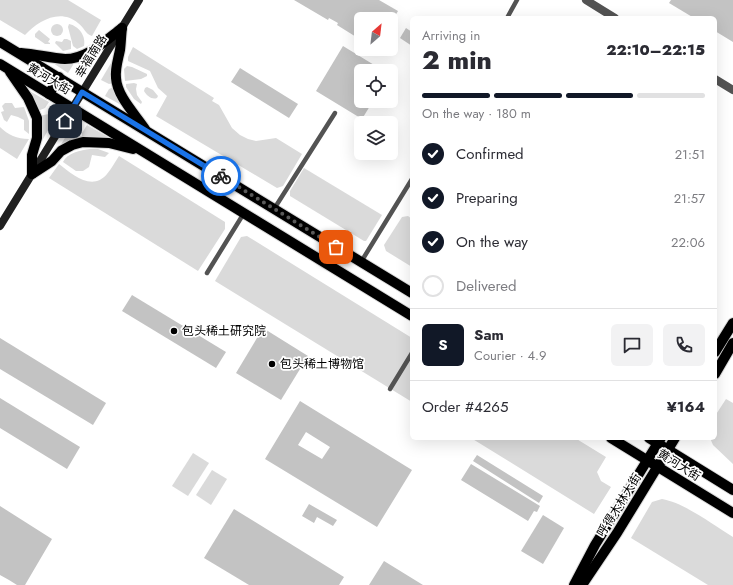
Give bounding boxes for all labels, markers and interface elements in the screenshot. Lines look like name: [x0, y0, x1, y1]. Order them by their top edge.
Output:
north arrow: [354, 12, 398, 56]
map controls: [354, 12, 398, 160]
text: Arriving in: [422, 26, 480, 45]
street label: 幸福南路: [71, 31, 111, 81]
text: 22:10–22:15: [606, 39, 705, 61]
text: 2 min: [422, 41, 492, 79]
street label: 黄河大街: [24, 59, 74, 99]
button: locate: [354, 64, 398, 108]
pin: [48, 104, 82, 138]
text: On the way · 180 m: [422, 104, 531, 123]
icon: home: [54, 110, 76, 132]
button: layers: [354, 116, 398, 160]
icon: check: [422, 143, 444, 165]
text: Confirmed: [456, 143, 524, 165]
text: 21:51: [675, 145, 705, 164]
courier: [201, 156, 241, 196]
icon: bike: [210, 165, 232, 187]
icon: check: [422, 187, 444, 209]
text: Preparing: [456, 187, 518, 209]
text: 21:57: [674, 189, 705, 208]
pin: [319, 230, 353, 264]
icon: check: [422, 231, 444, 253]
text: On the way: [456, 231, 528, 253]
text: 22:06: [671, 233, 705, 252]
icon: bag: [325, 236, 347, 258]
text: Delivered: [456, 275, 517, 297]
place label: 包头稀土研究院: [182, 322, 266, 340]
text: Sam: [474, 324, 504, 346]
button: chat: [611, 324, 653, 366]
button: phone: [663, 324, 705, 366]
marker: 包头稀土研究院: [169, 326, 179, 336]
text: S: [438, 334, 448, 356]
text: Courier · 4.9: [474, 346, 547, 365]
place label: 包头稀土博物馆: [280, 355, 364, 373]
marker: 包头稀土博物馆: [267, 359, 277, 369]
text: Order #4265: [422, 396, 508, 418]
text: ¥164: [667, 396, 705, 418]
street label: 黄河大街: [654, 445, 704, 485]
street label: 呼得木林大街: [592, 470, 646, 540]

